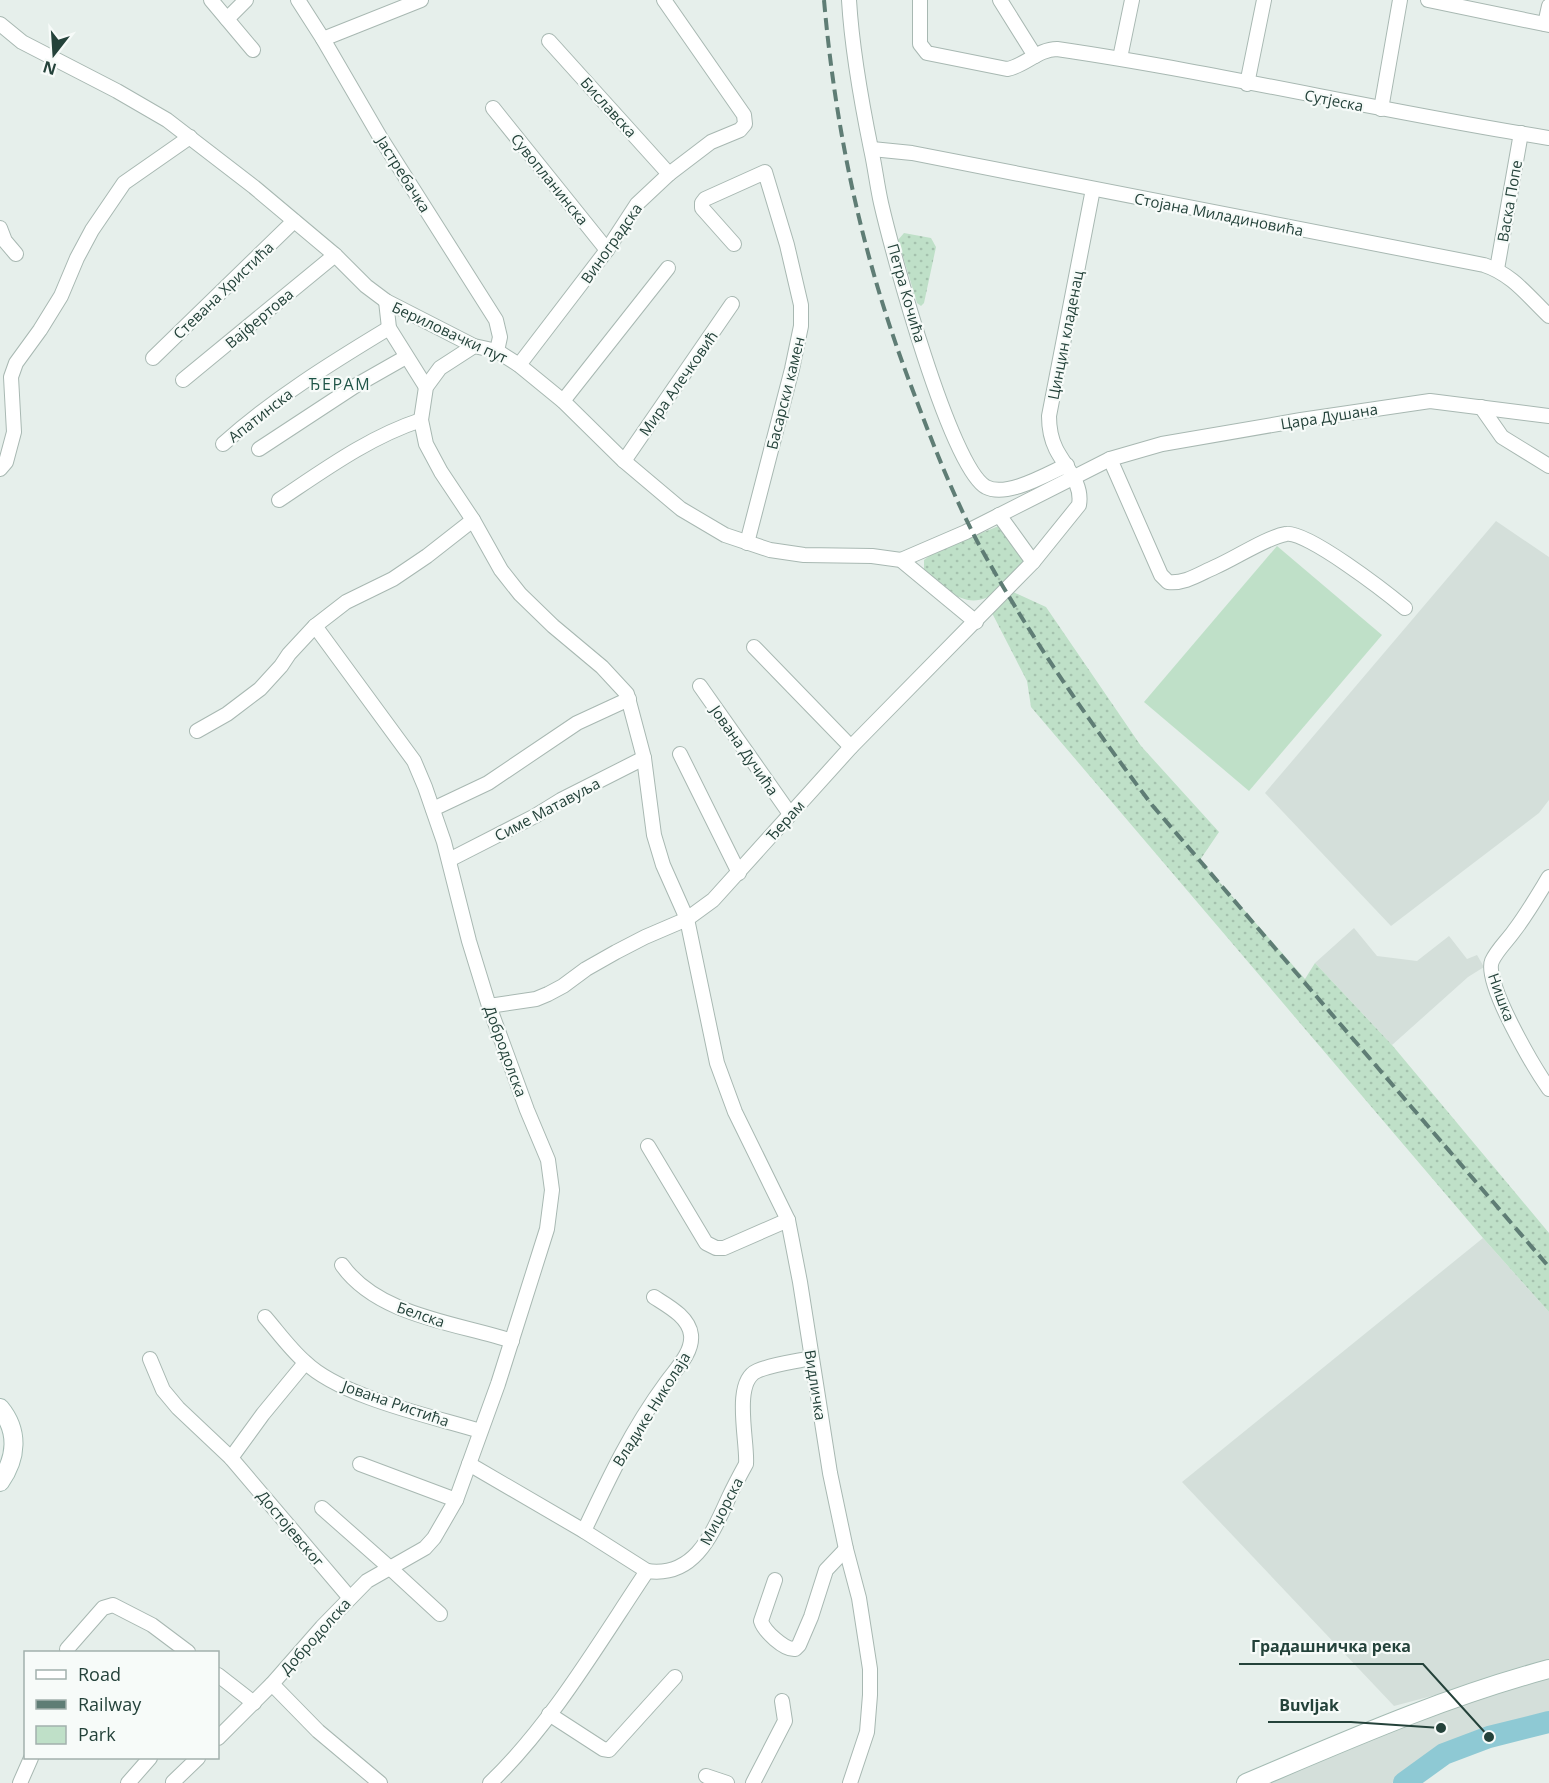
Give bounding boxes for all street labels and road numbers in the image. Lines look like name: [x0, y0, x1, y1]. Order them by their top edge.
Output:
street label: Биславска: [577, 73, 641, 141]
street label: Сутјеска: [1303, 85, 1365, 115]
street label: Сувопланинска: [507, 129, 593, 229]
street label: Јастребачка: [371, 130, 435, 216]
street label: Васка Попе: [1492, 158, 1526, 244]
street label: Стојана Миладиновића: [1133, 188, 1305, 240]
street label: Виноградска: [576, 199, 646, 287]
street label: Стевана Христића: [168, 237, 278, 343]
street label: Петра Кочића: [883, 241, 931, 345]
street label: Цинцин кладенац: [1043, 268, 1087, 401]
street label: Вајфертова: [221, 284, 297, 352]
street label: Бериловачки пут: [389, 297, 511, 367]
street label: Мира Алечковић: [634, 326, 722, 440]
street label: Басарски камен: [761, 335, 809, 451]
street label: Апатинска: [224, 384, 296, 446]
street label: Цара Душана: [1279, 398, 1379, 434]
street label: Јована Дучића: [705, 699, 784, 799]
street label: Симе Матавуља: [491, 773, 603, 845]
street label: Ђерам: [762, 795, 808, 845]
street label: Нишка: [1484, 970, 1520, 1024]
street label: Добродолска: [480, 1003, 532, 1099]
street label: Белска: [394, 1296, 448, 1332]
street label: Владике Николаја: [608, 1348, 694, 1470]
street label: Видличка: [801, 1348, 831, 1422]
street label: Јована Ристића: [338, 1375, 452, 1431]
street label: Миџорска: [695, 1474, 747, 1548]
street label: Достојевског: [253, 1486, 329, 1571]
street label: Добродолска: [275, 1594, 355, 1678]

